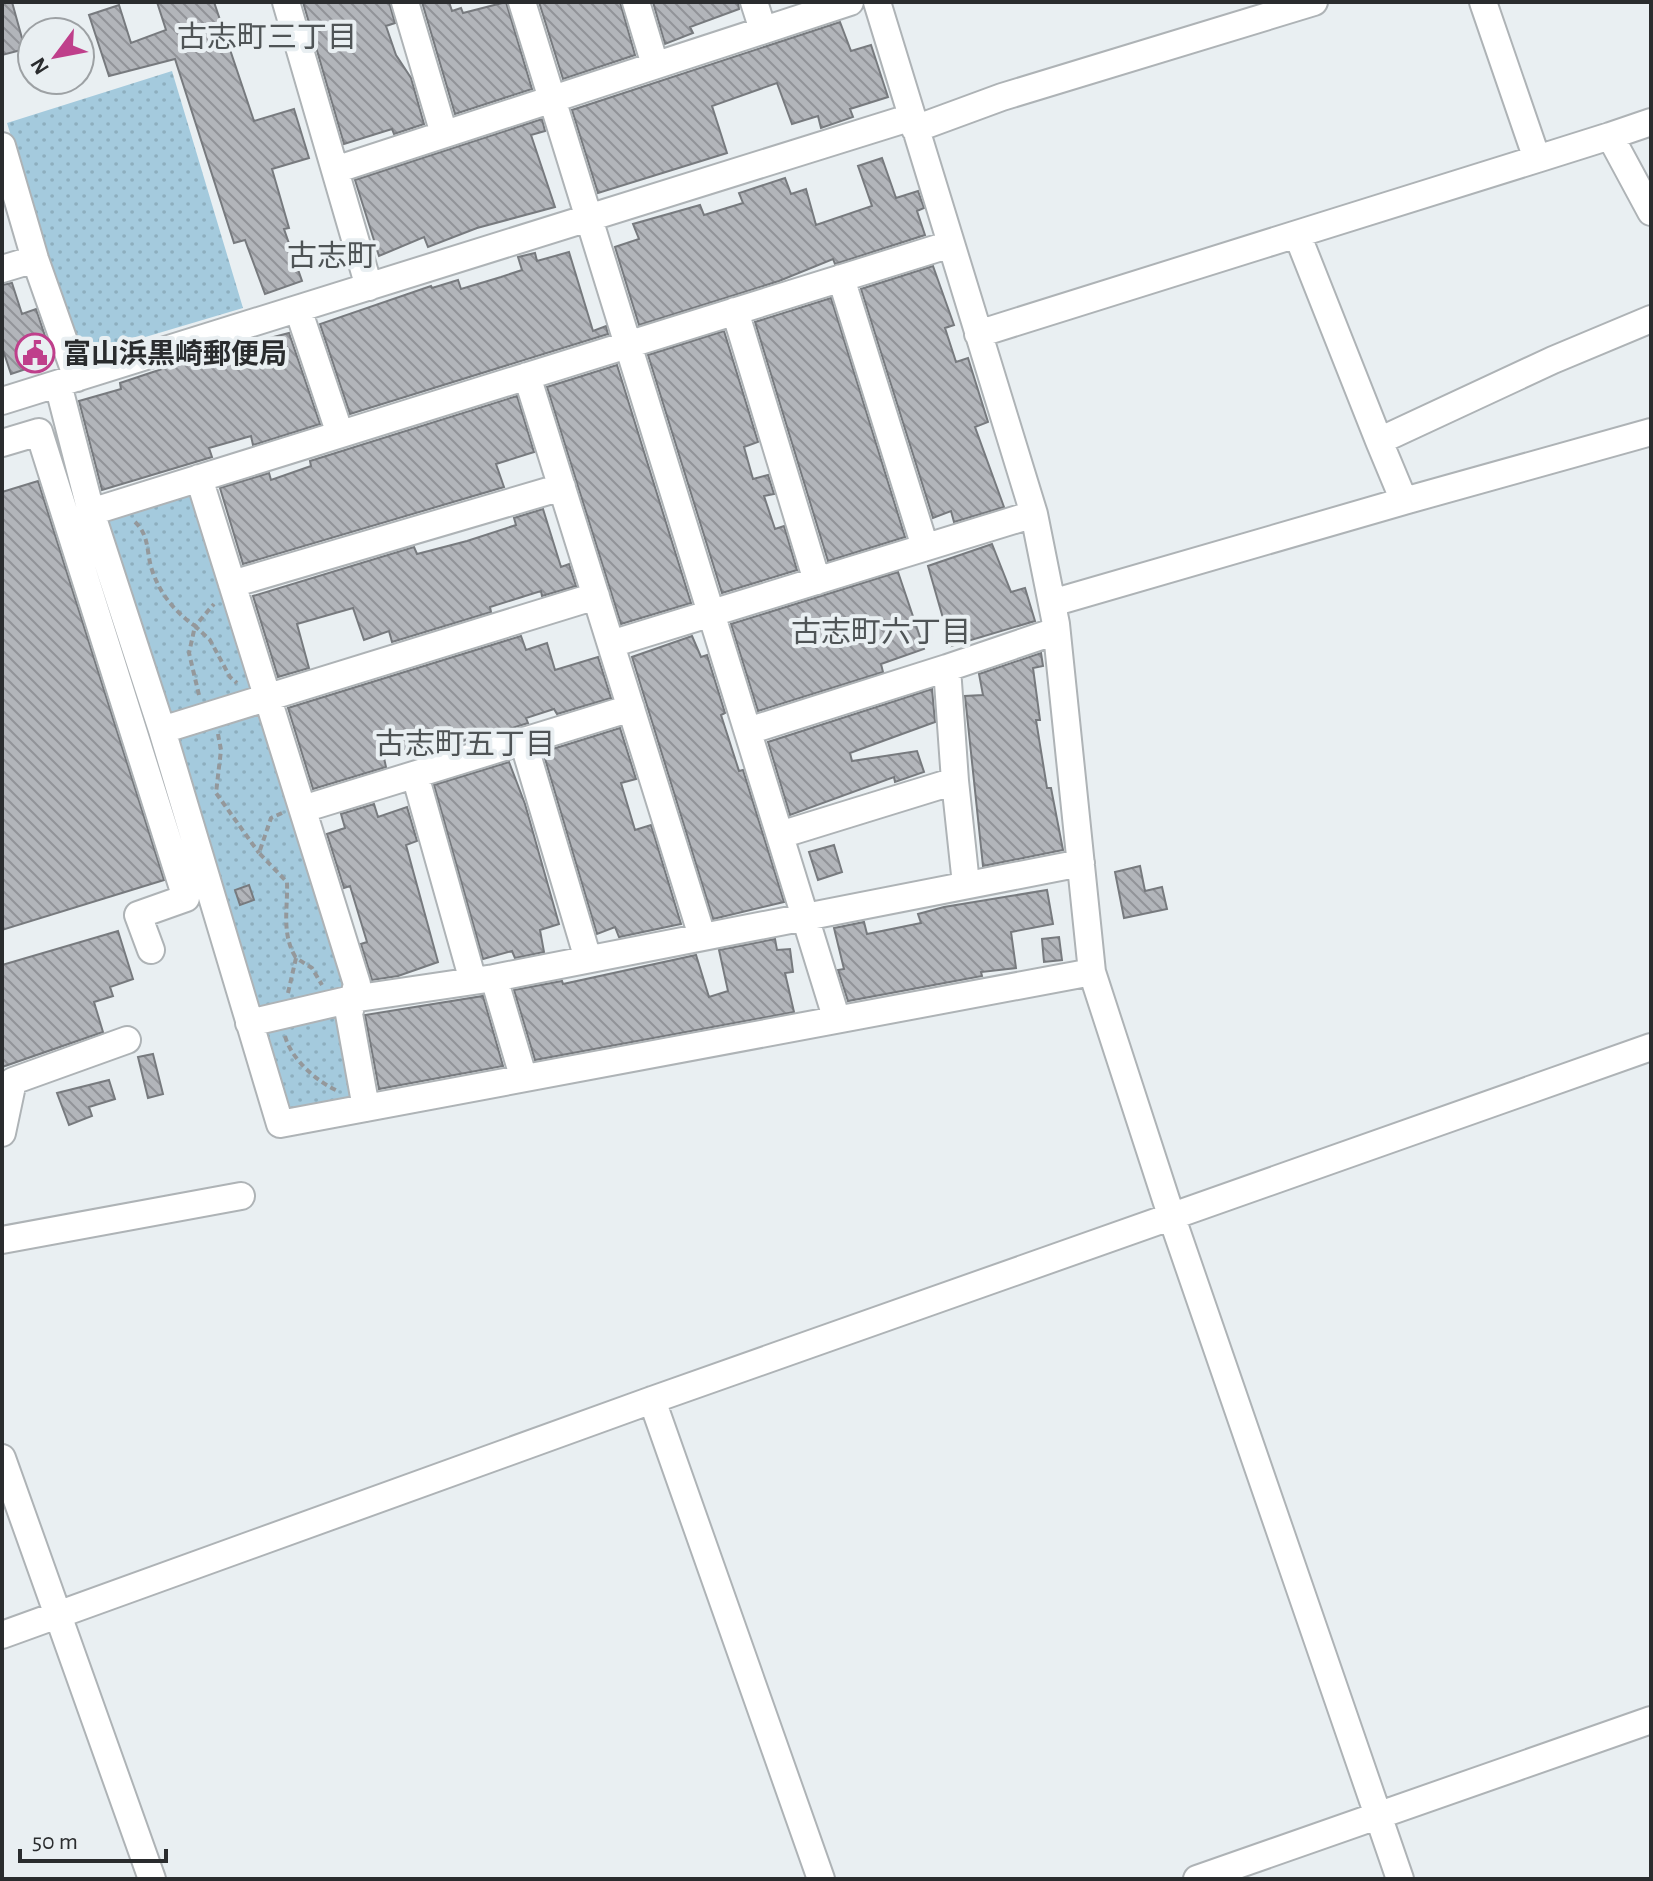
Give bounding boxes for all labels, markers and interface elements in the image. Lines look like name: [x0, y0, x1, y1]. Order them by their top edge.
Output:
north arrow: [16, 16, 96, 96]
district label: 古志町三丁目: [177, 21, 357, 53]
text: N: [27, 54, 53, 78]
district label: 古志町: [287, 240, 377, 272]
public building icon: 富山浜黒崎郵便局: [14, 332, 56, 374]
place label: 富山浜黒崎郵便局: [63, 339, 287, 369]
district label: 古志町六丁目: [791, 616, 971, 648]
district label: 古志町五丁目: [375, 728, 555, 760]
scale bar: [20, 1813, 166, 1863]
text: 50 m: [32, 1830, 78, 1854]

